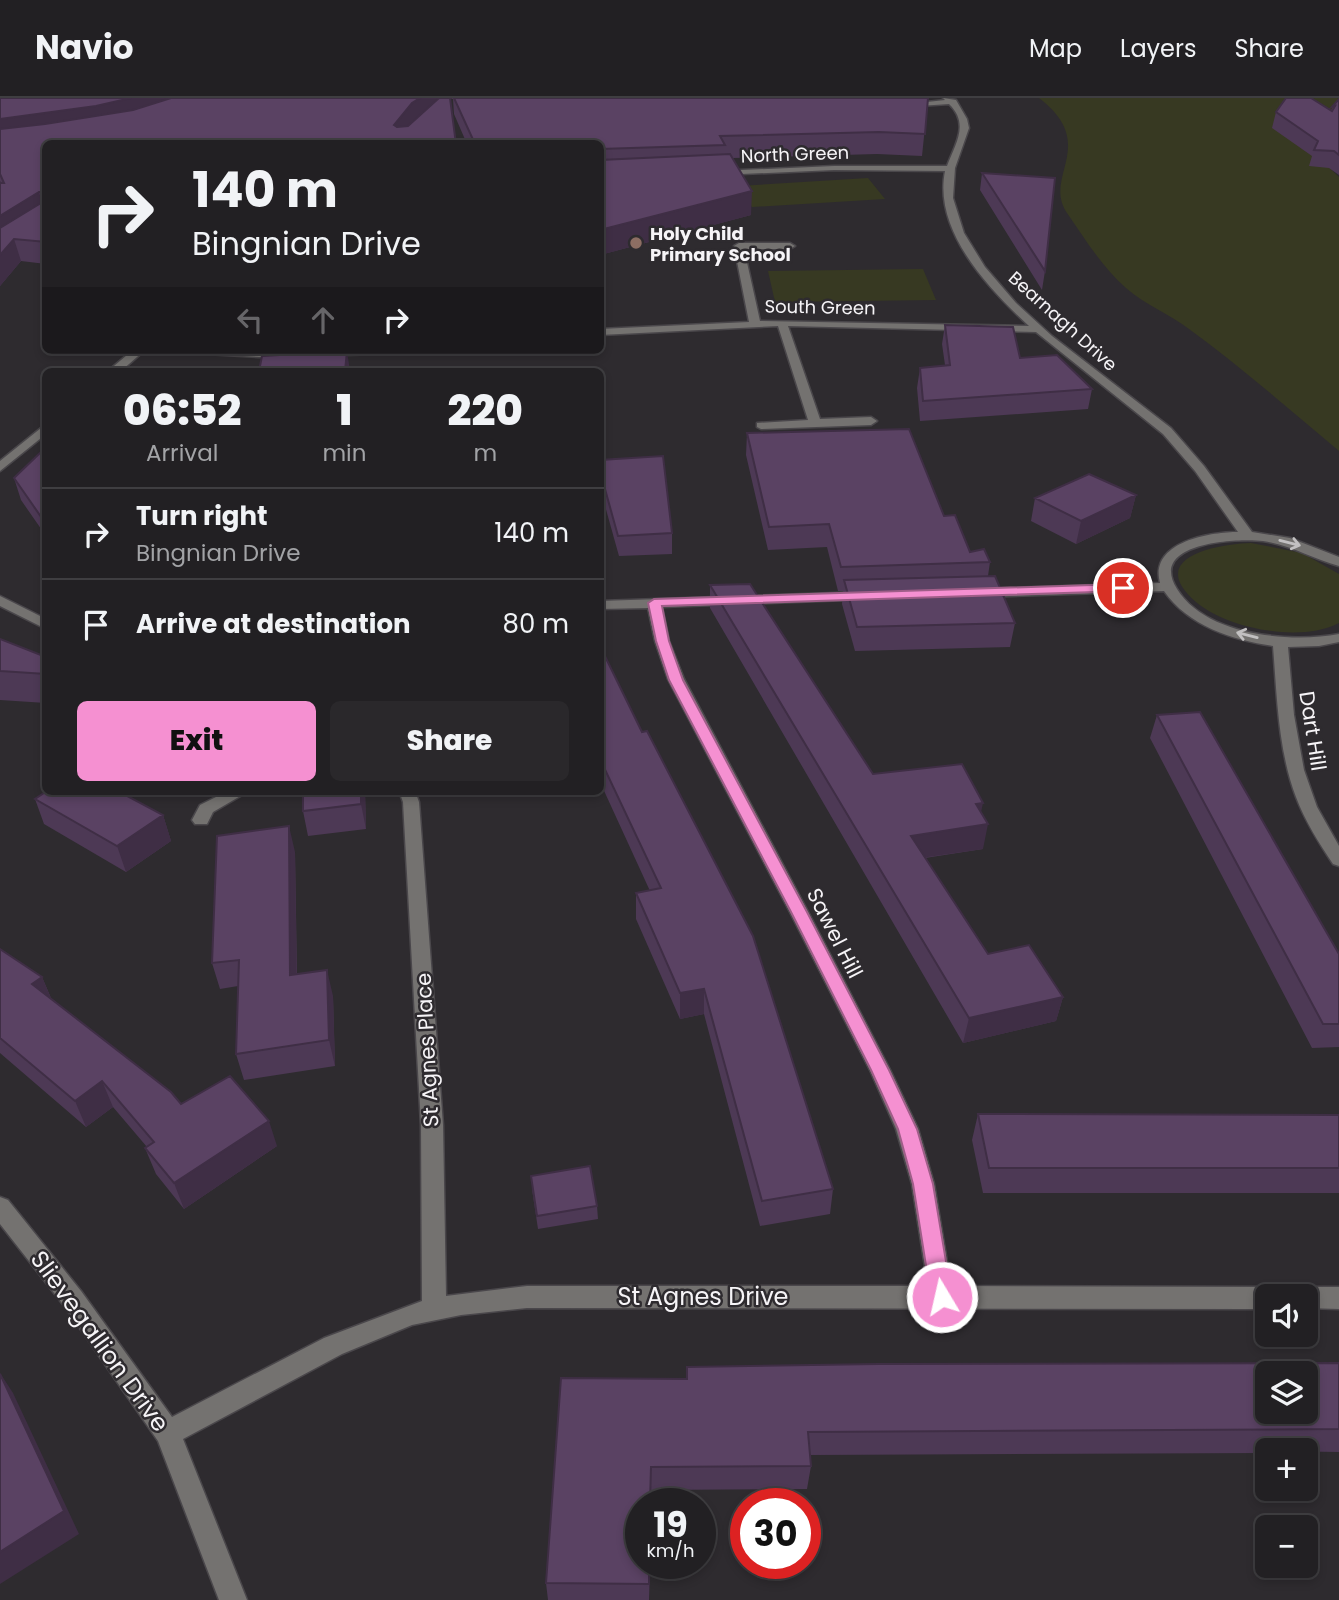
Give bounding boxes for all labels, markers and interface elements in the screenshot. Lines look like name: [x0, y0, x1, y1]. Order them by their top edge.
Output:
text: Navio: [35, 24, 134, 71]
text: Map: [1029, 32, 1082, 65]
text: Layers: [1120, 32, 1196, 65]
text: Share: [1234, 32, 1304, 65]
street label: North Green: [740, 140, 850, 168]
text: 140 m: [192, 156, 338, 224]
icon: right: [77, 168, 168, 259]
text: Bingnian Drive: [192, 221, 421, 266]
place label: Holy Child Primary School: [650, 221, 791, 267]
marker: Holy Child Primary School: [628, 235, 644, 251]
street label: Bearnagh Drive: [1003, 265, 1123, 377]
street label: South Green: [764, 294, 876, 320]
icon: left: [231, 301, 269, 339]
icon: ahead: [304, 301, 342, 339]
icon: right: [377, 301, 415, 339]
text: 06:52: [123, 381, 241, 440]
text: 1: [336, 381, 353, 440]
text: 220: [448, 381, 523, 440]
text: Arrival: [146, 437, 218, 469]
text: min: [322, 437, 367, 469]
text: m: [473, 437, 497, 469]
text: Turn right: [136, 498, 268, 534]
icon: right: [77, 515, 115, 553]
text: 140 m: [494, 515, 569, 551]
text: Bingnian Drive: [136, 537, 300, 569]
one-way arrow: [1278, 537, 1301, 550]
pin: [1093, 558, 1153, 618]
icon: arrive: [1104, 569, 1142, 607]
icon: arrive: [77, 606, 115, 644]
text: Arrive at destination: [136, 606, 411, 642]
text: 80 m: [503, 606, 569, 642]
one-way arrow: [1237, 628, 1259, 641]
street label: Dart Hill: [1292, 689, 1334, 773]
button: Exit: [77, 701, 316, 781]
button: Share: [330, 701, 569, 781]
street label: Sawel Hill: [800, 883, 870, 983]
street label: St Agnes Place: [408, 972, 446, 1128]
street label: Slievegallion Drive: [23, 1244, 177, 1438]
position arrow: [905, 1260, 979, 1334]
street label: St Agnes Drive: [618, 1280, 788, 1313]
map controls: [1255, 1284, 1318, 1578]
button: sound: [1255, 1284, 1318, 1347]
button: layers: [1255, 1361, 1318, 1424]
button: +: [1255, 1438, 1318, 1501]
speed limit sign: 30: [730, 1488, 821, 1579]
text: 19: [653, 1500, 688, 1549]
button: −: [1255, 1515, 1318, 1578]
text: km/h: [647, 1538, 694, 1563]

